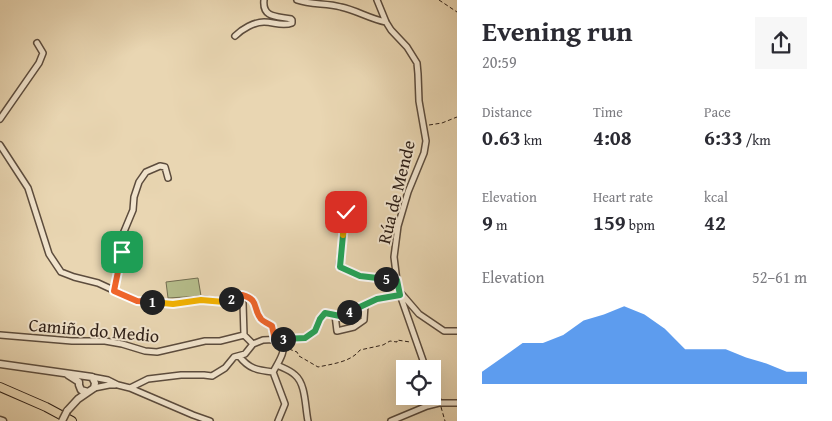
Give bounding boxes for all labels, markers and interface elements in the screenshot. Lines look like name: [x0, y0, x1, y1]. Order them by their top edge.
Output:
text: Evening run: [482, 10, 633, 51]
button: share: [755, 17, 807, 69]
text: 20:59: [482, 50, 517, 74]
text: Distance: [482, 102, 532, 122]
text: Time: [593, 102, 623, 122]
text: Pace: [704, 102, 731, 122]
text: 0.63: [482, 122, 521, 153]
text: 4:08: [593, 122, 632, 153]
text: 6:33: [704, 122, 743, 153]
text: km: [521, 130, 542, 150]
text: /km: [743, 130, 771, 150]
street label: Rúa de Mende: [370, 137, 422, 247]
text: Elevation: [482, 187, 537, 207]
text: Heart rate: [593, 187, 653, 207]
text: kcal: [704, 187, 728, 207]
pin: [325, 191, 367, 233]
icon: check: [332, 198, 360, 226]
text: 9: [482, 207, 493, 238]
text: 159: [593, 207, 626, 238]
text: 42: [704, 207, 726, 238]
text: m: [493, 215, 507, 235]
text: bpm: [626, 215, 655, 235]
pin: [101, 231, 143, 273]
icon: arrive: [108, 238, 136, 266]
text: Elevation: [482, 265, 545, 289]
text: 52–61 m: [752, 265, 807, 289]
pin: 5: [374, 266, 398, 292]
text: 5: [383, 269, 390, 289]
pin: 2: [218, 286, 244, 312]
text: 2: [228, 289, 235, 309]
pin: 1: [140, 290, 164, 314]
text: 1: [149, 292, 156, 312]
pin: 4: [336, 300, 362, 324]
text: 4: [346, 302, 353, 322]
street label: Camiño do Medio: [28, 311, 160, 349]
pin: 3: [270, 326, 296, 352]
text: 3: [280, 329, 287, 349]
map controls: [396, 360, 441, 405]
button: locate: [396, 360, 441, 405]

